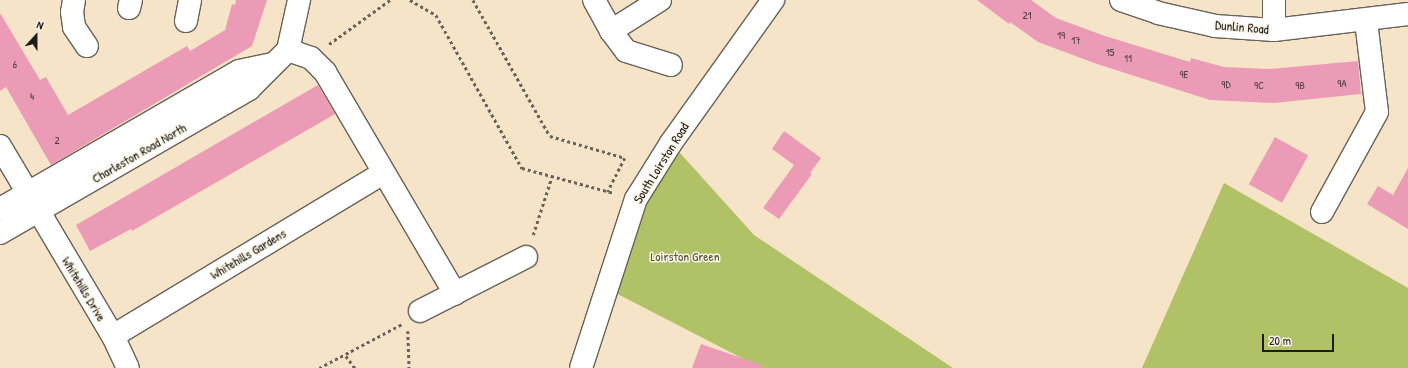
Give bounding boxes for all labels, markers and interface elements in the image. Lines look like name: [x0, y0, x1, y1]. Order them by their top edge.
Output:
house number: 21: [1022, 8, 1032, 22]
north arrow: [16, 16, 56, 56]
text: N: [35, 17, 46, 32]
street label: Dunlin Road: [1215, 17, 1269, 37]
house number: 19: [1057, 28, 1065, 42]
house number: 17: [1071, 33, 1081, 47]
house number: 15: [1106, 45, 1114, 59]
house number: 11: [1124, 51, 1132, 65]
house number: 6: [13, 57, 17, 71]
house number: 9E: [1180, 67, 1188, 81]
house number: 9A: [1337, 76, 1347, 90]
house number: 9D: [1221, 77, 1231, 91]
house number: 9C: [1254, 78, 1264, 92]
house number: 9B: [1295, 78, 1305, 92]
house number: 4: [30, 89, 34, 103]
street label: Charleston Road North: [89, 120, 189, 186]
street label: South Loirston Road: [630, 120, 692, 206]
house number: 2: [54, 133, 60, 147]
street label: Whitehills Gardens: [207, 225, 289, 283]
park label: Loirston Green: [650, 248, 720, 264]
street label: Whitehills Drive: [59, 254, 109, 324]
scale bar: [1264, 326, 1336, 352]
text: 20 m: [1269, 332, 1291, 349]

